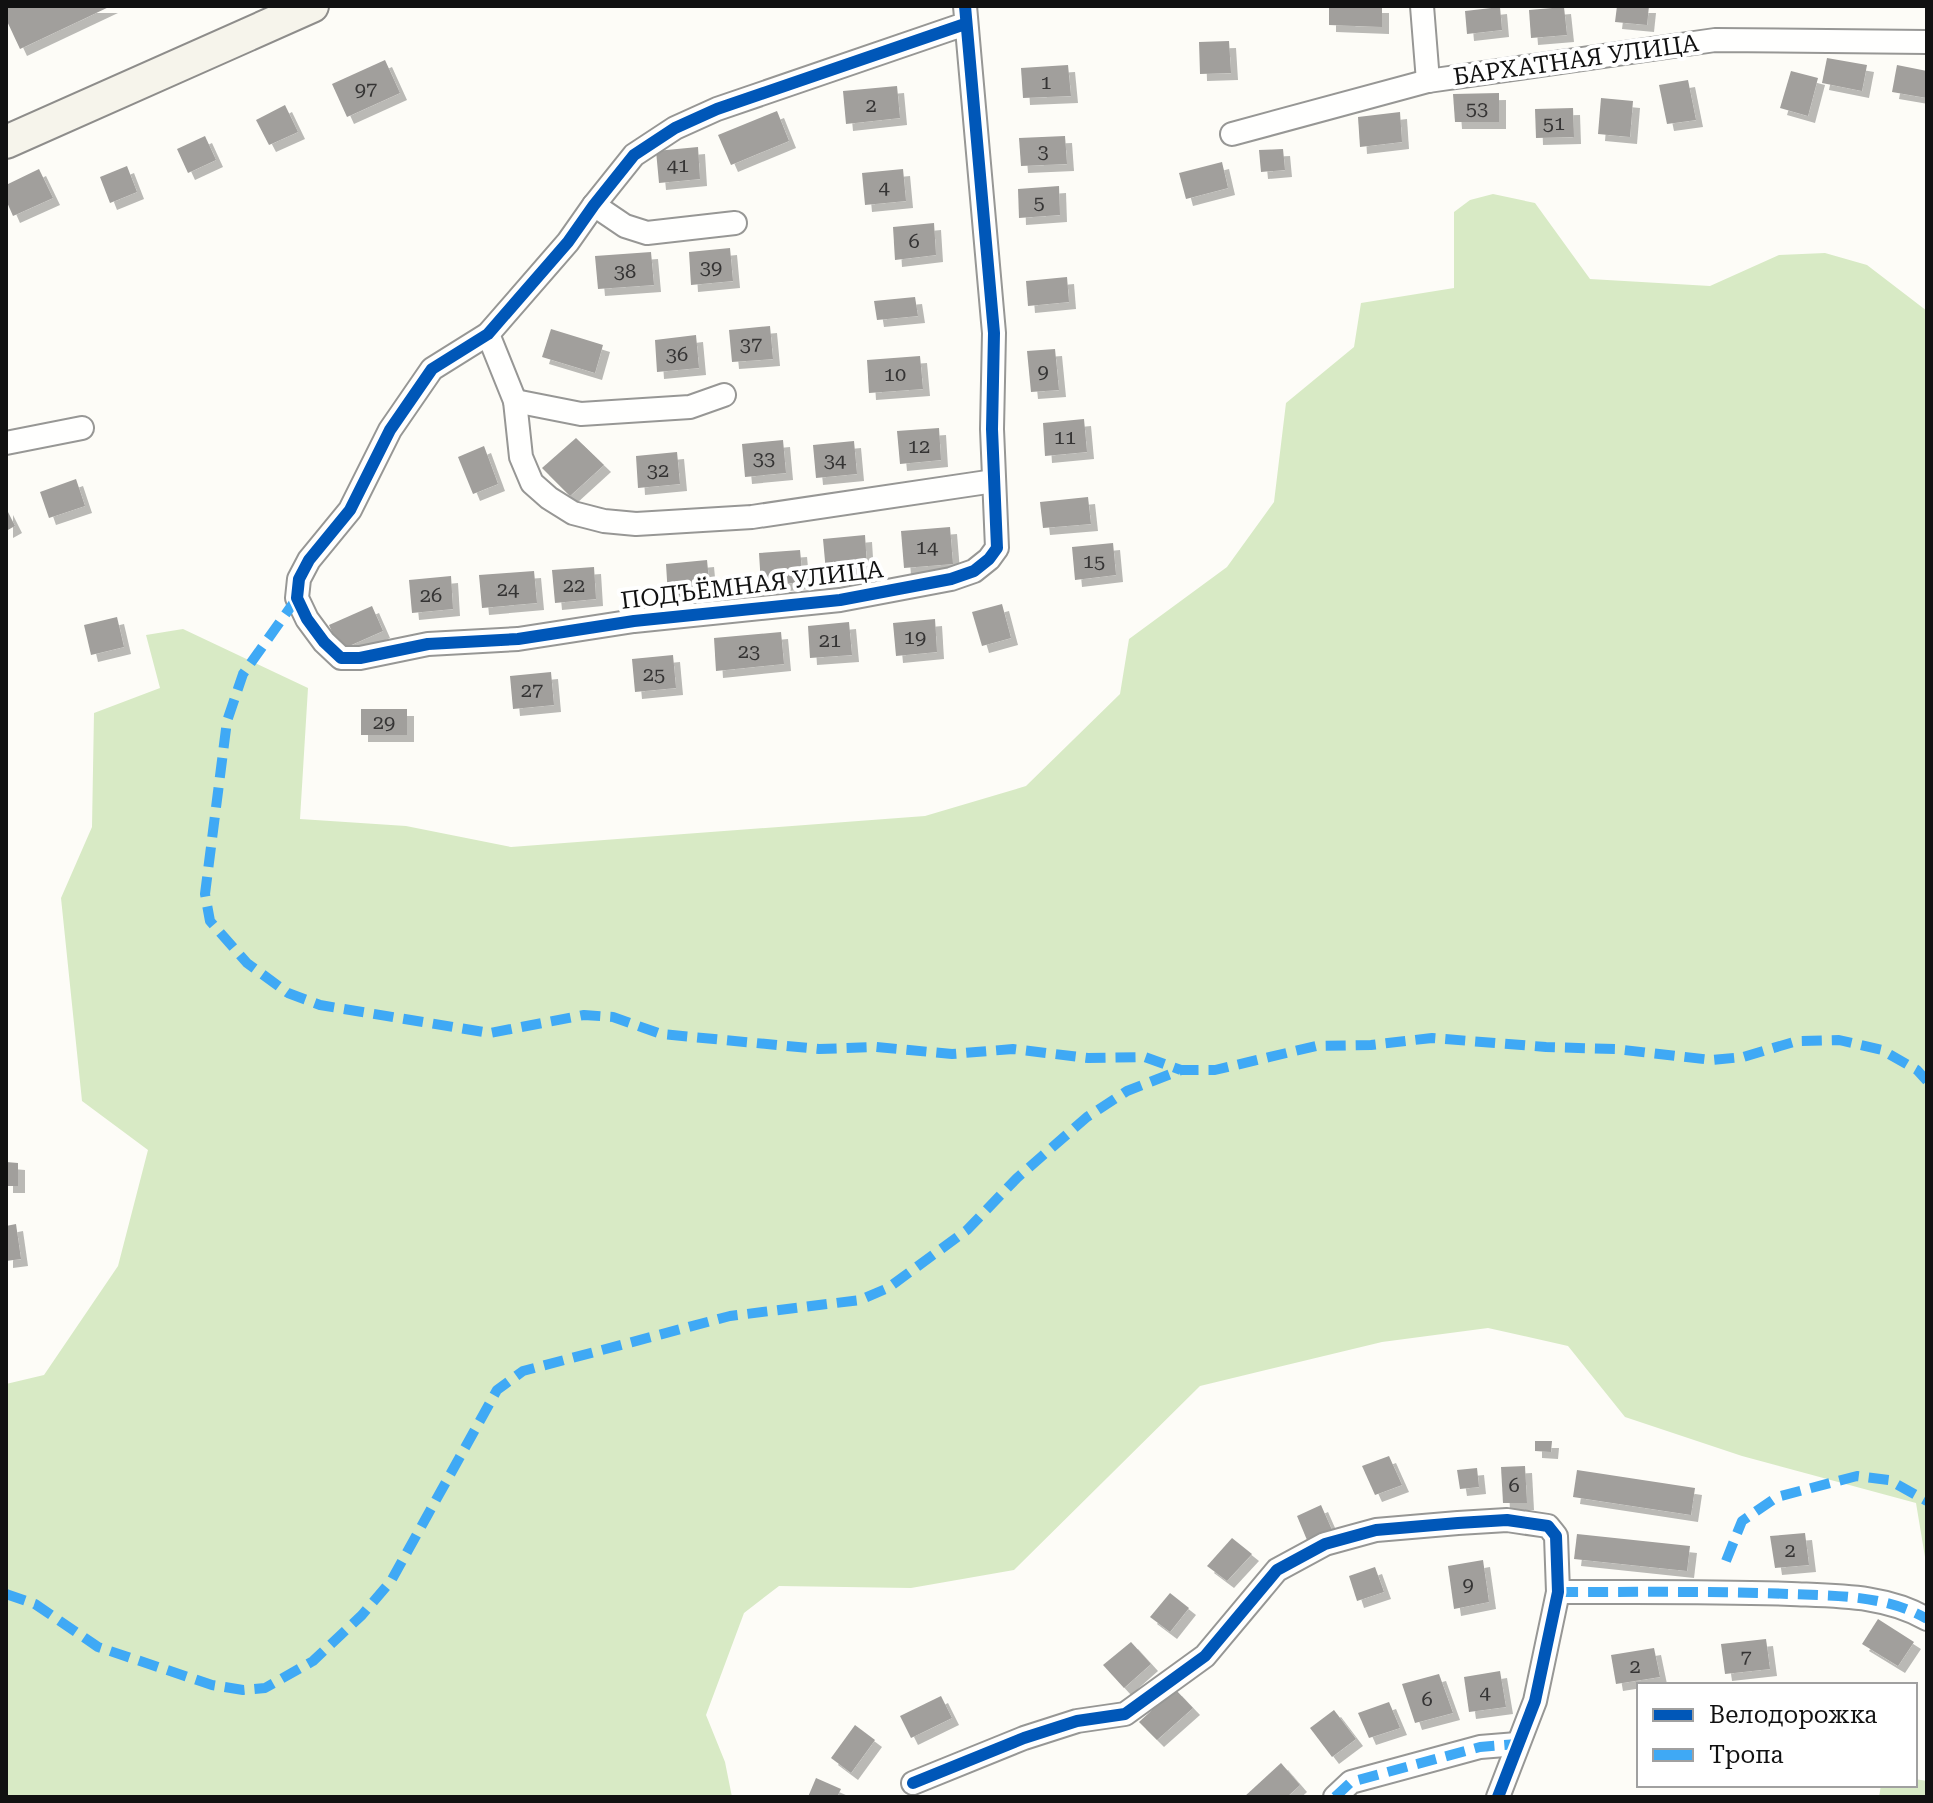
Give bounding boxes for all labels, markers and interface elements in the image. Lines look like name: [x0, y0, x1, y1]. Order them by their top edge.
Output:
street label: БАРХАТНАЯ УЛИЦА: [1452, 29, 1701, 91]
house number: 1: [1040, 70, 1052, 94]
house number: 97: [355, 77, 377, 101]
house number: 2: [865, 93, 877, 117]
house number: 53: [1466, 96, 1488, 120]
house number: 51: [1543, 111, 1565, 135]
house number: 3: [1037, 139, 1049, 163]
house number: 41: [667, 153, 689, 177]
house number: 4: [878, 175, 890, 199]
house number: 5: [1033, 190, 1045, 214]
house number: 6: [908, 229, 920, 253]
house number: 39: [700, 255, 722, 279]
house number: 38: [614, 259, 636, 283]
house number: 37: [740, 332, 762, 356]
house number: 36: [666, 342, 688, 366]
house number: 9: [1037, 359, 1049, 383]
house number: 10: [884, 362, 906, 386]
house number: 11: [1054, 425, 1076, 449]
house number: 12: [908, 434, 930, 458]
house number: 33: [753, 446, 775, 470]
house number: 34: [824, 448, 847, 472]
house number: 32: [647, 458, 669, 482]
house number: 14: [916, 535, 939, 559]
house number: 15: [1083, 549, 1105, 573]
street label: ПОДЪЁМНАЯ УЛИЦА: [619, 554, 885, 615]
house number: 22: [563, 573, 585, 597]
house number: 24: [497, 577, 520, 601]
house number: 26: [420, 583, 442, 607]
house number: 19: [904, 625, 926, 649]
house number: 21: [819, 628, 841, 652]
house number: 23: [738, 639, 760, 663]
house number: 25: [643, 662, 665, 686]
house number: 27: [521, 678, 543, 702]
house number: 29: [373, 710, 395, 734]
house number: 6: [1508, 1473, 1520, 1497]
house number: 2: [1784, 1538, 1796, 1562]
house number: 9: [1462, 1572, 1474, 1596]
house number: 7: [1740, 1645, 1752, 1669]
house number: 2: [1629, 1654, 1641, 1678]
house number: 4: [1479, 1680, 1491, 1704]
legend: [1637, 1683, 1917, 1787]
house number: 6: [1421, 1687, 1433, 1711]
text: Велодорожка: [1709, 1701, 1877, 1729]
text: Тропа: [1709, 1741, 1784, 1769]

